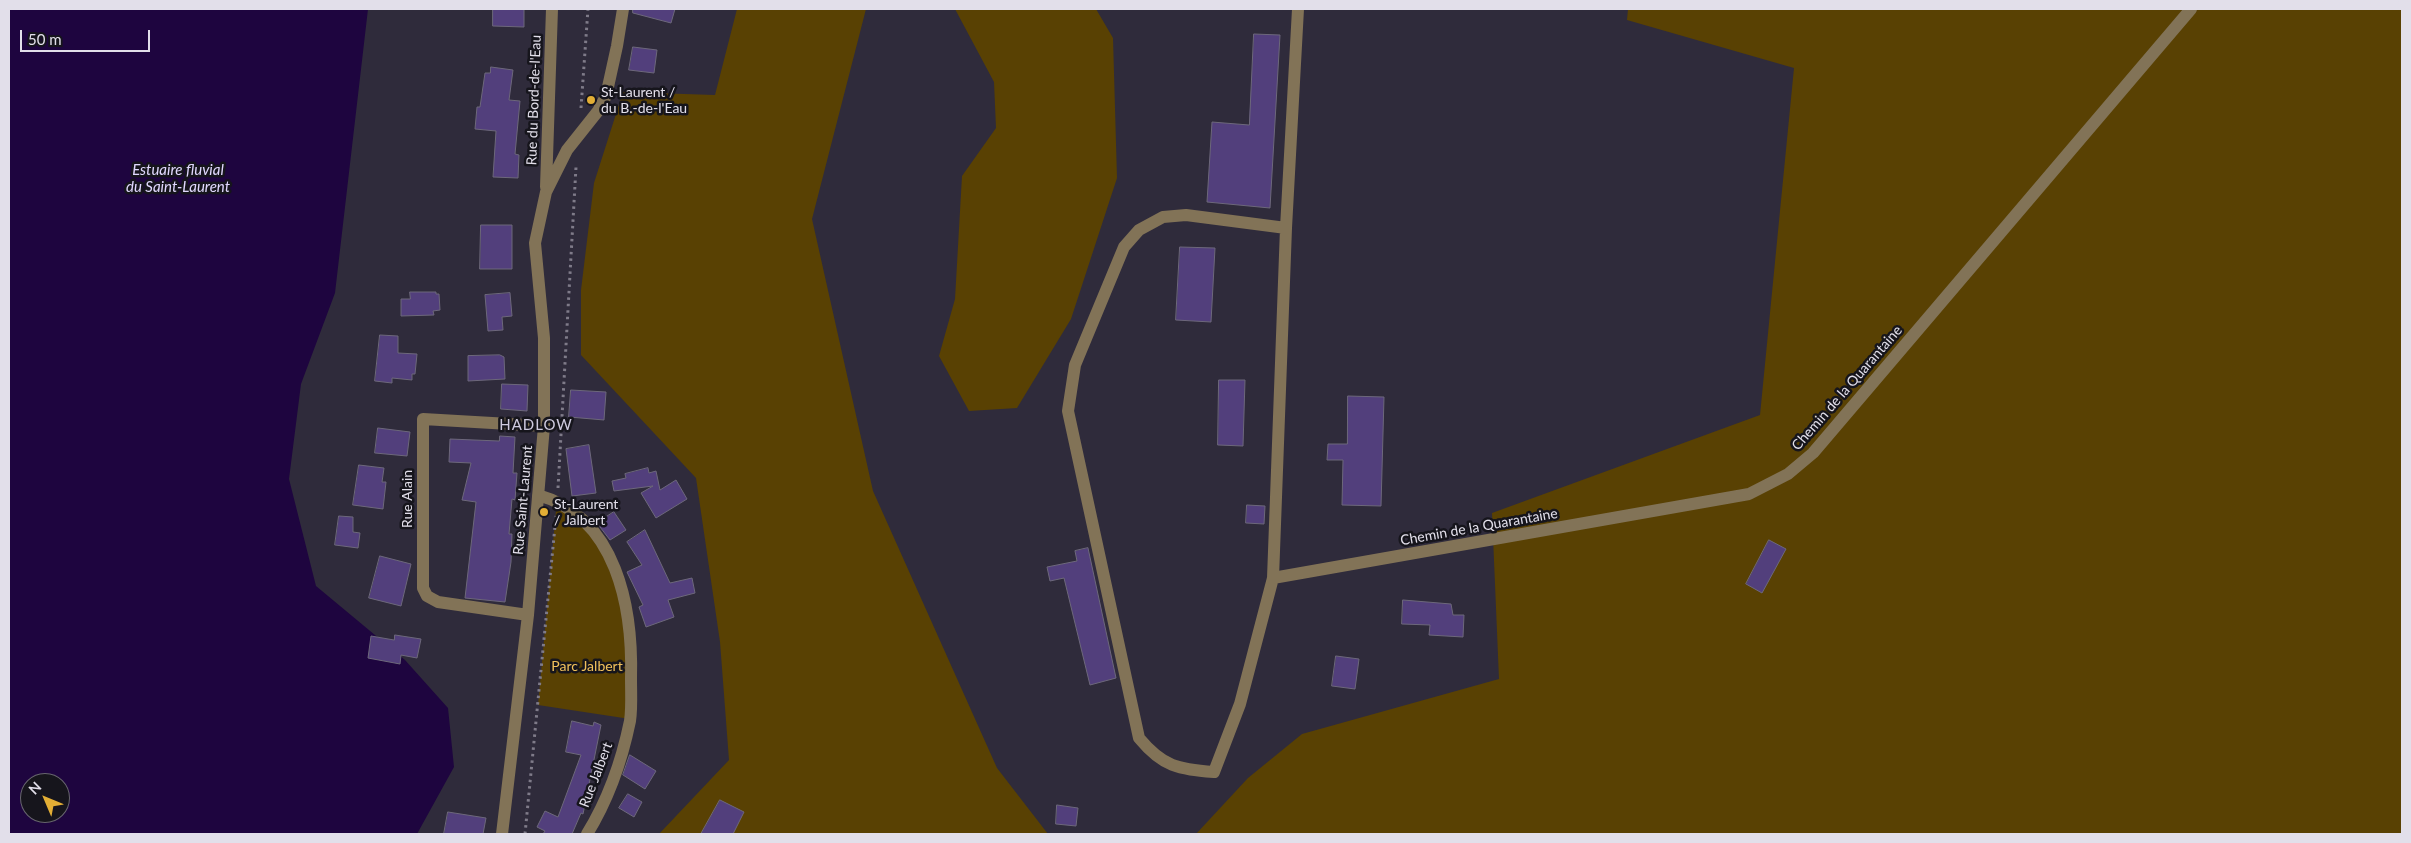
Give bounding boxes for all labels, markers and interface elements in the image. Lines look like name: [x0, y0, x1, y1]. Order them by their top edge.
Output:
scale bar: [22, 20, 152, 52]
text: 50 m: [28, 30, 62, 48]
street label: Rue du Bord-de-l'Eau: [523, 34, 545, 166]
place label: St-Laurent / du B.-de-l'Eau: [601, 84, 687, 116]
marker: St-Laurent / du B.-de-l'Eau: [585, 94, 597, 106]
water label: Estuaire fluvial du Saint-Laurent: [126, 161, 230, 196]
street label: Chemin de la Quarantaine: [1788, 322, 1906, 454]
district label: HADLOW: [498, 416, 574, 434]
street label: Rue Saint-Laurent: [510, 445, 536, 555]
street label: Rue Alain: [399, 470, 415, 528]
place label: St-Laurent / Jalbert: [554, 496, 618, 528]
street label: Chemin de la Quarantaine: [1399, 505, 1559, 549]
marker: St-Laurent / Jalbert: [538, 506, 550, 518]
park label: Parc Jalbert: [551, 658, 623, 674]
street label: Rue Jalbert: [576, 740, 616, 810]
north arrow: [20, 773, 70, 823]
text: N: [25, 778, 45, 798]

